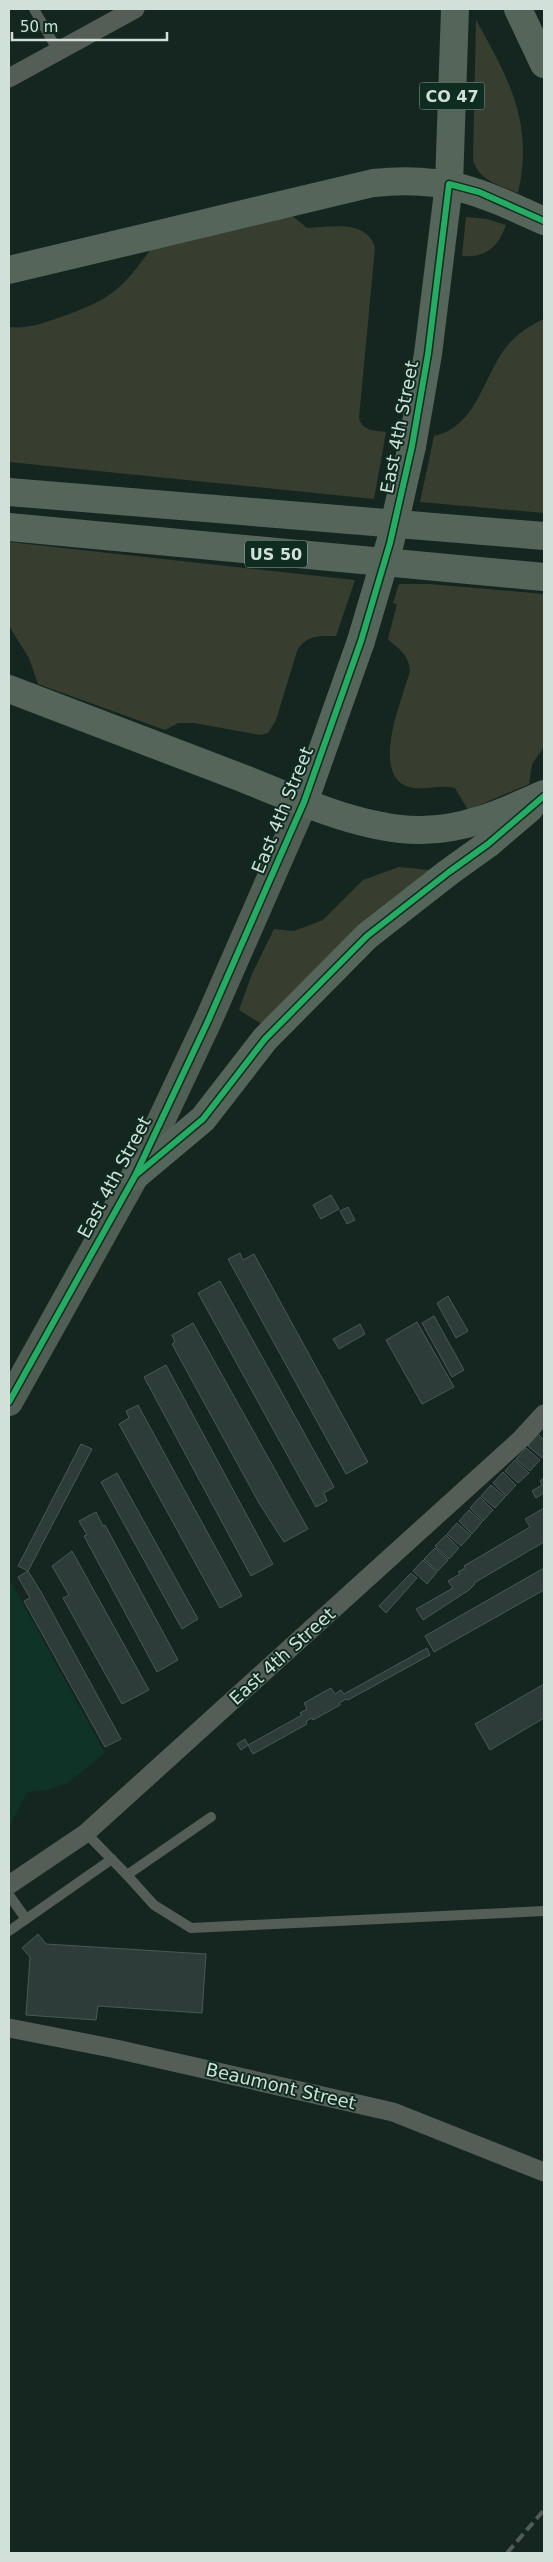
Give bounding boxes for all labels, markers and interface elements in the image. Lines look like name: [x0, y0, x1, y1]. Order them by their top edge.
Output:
scale bar: [12, 10, 168, 42]
text: 50 m: [20, 18, 58, 36]
road number: CO 47: [420, 82, 484, 110]
street label: East 4th Street: [376, 359, 422, 495]
road number: US 50: [245, 540, 307, 568]
street label: East 4th Street: [247, 744, 317, 876]
street label: East 4th Street: [73, 1113, 155, 1241]
street label: East 4th Street: [225, 1603, 339, 1709]
street label: Beaumont Street: [204, 2059, 358, 2113]

